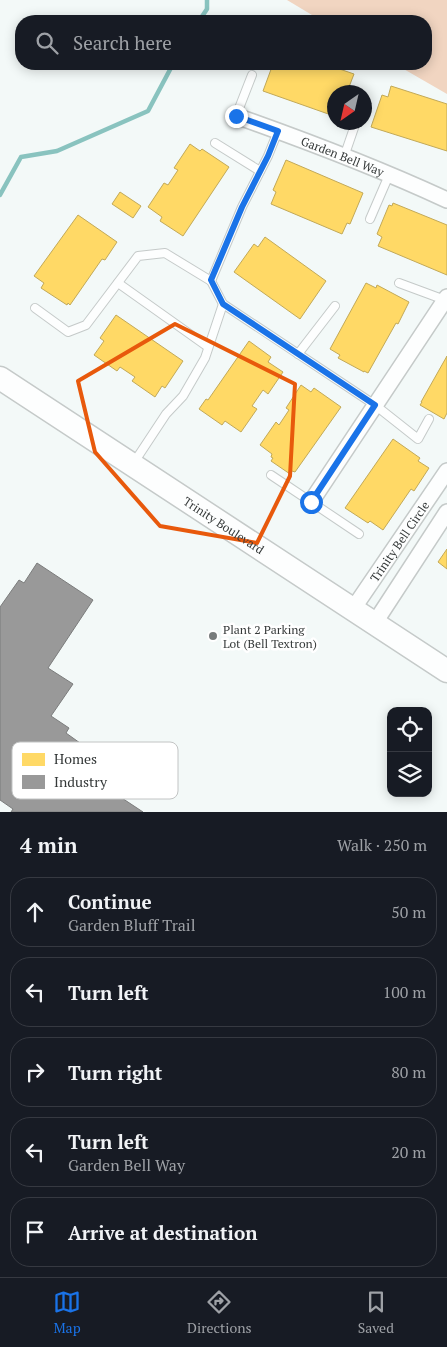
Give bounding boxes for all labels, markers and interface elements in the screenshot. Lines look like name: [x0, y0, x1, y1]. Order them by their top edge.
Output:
search box: [15, 15, 432, 70]
icon: search: [33, 29, 61, 57]
text: Search here: [73, 30, 172, 55]
north arrow: [327, 85, 372, 130]
route end: [225, 105, 248, 128]
street label: Garden Bell Way: [299, 133, 387, 179]
route start: [300, 491, 323, 514]
street label: Trinity Boulevard: [181, 493, 268, 557]
street label: Trinity Bell Circle: [366, 498, 432, 584]
place label: Plant 2 Parking Lot (Bell Textron): [223, 622, 317, 651]
marker: Plant 2 Parking Lot (Bell Textron): [207, 630, 219, 642]
map controls: [387, 707, 432, 797]
button: locate: [387, 707, 432, 752]
legend: [12, 742, 178, 799]
text: Homes: [54, 749, 97, 768]
button: layers: [387, 752, 432, 797]
text: Industry: [54, 772, 108, 791]
text: 4 min: [20, 831, 77, 859]
text: Walk · 250 m: [337, 834, 427, 856]
text: Continue: [68, 889, 152, 914]
icon: ahead: [21, 898, 49, 926]
text: 50 m: [391, 901, 426, 923]
text: Garden Bluff Trail: [68, 914, 196, 936]
icon: left: [21, 978, 49, 1006]
text: Turn left: [68, 980, 149, 1005]
text: 100 m: [383, 981, 426, 1003]
icon: right: [21, 1058, 49, 1086]
text: Turn right: [68, 1060, 162, 1085]
text: 80 m: [391, 1061, 426, 1083]
text: Turn left: [68, 1129, 149, 1154]
icon: left: [21, 1138, 49, 1166]
text: 20 m: [391, 1141, 426, 1163]
text: Garden Bell Way: [68, 1154, 185, 1176]
icon: arrive: [21, 1218, 49, 1246]
text: Arrive at destination: [68, 1220, 257, 1245]
tab: Map: [53, 1288, 81, 1337]
tab: Directions: [187, 1288, 252, 1337]
tab: Saved: [358, 1288, 394, 1337]

